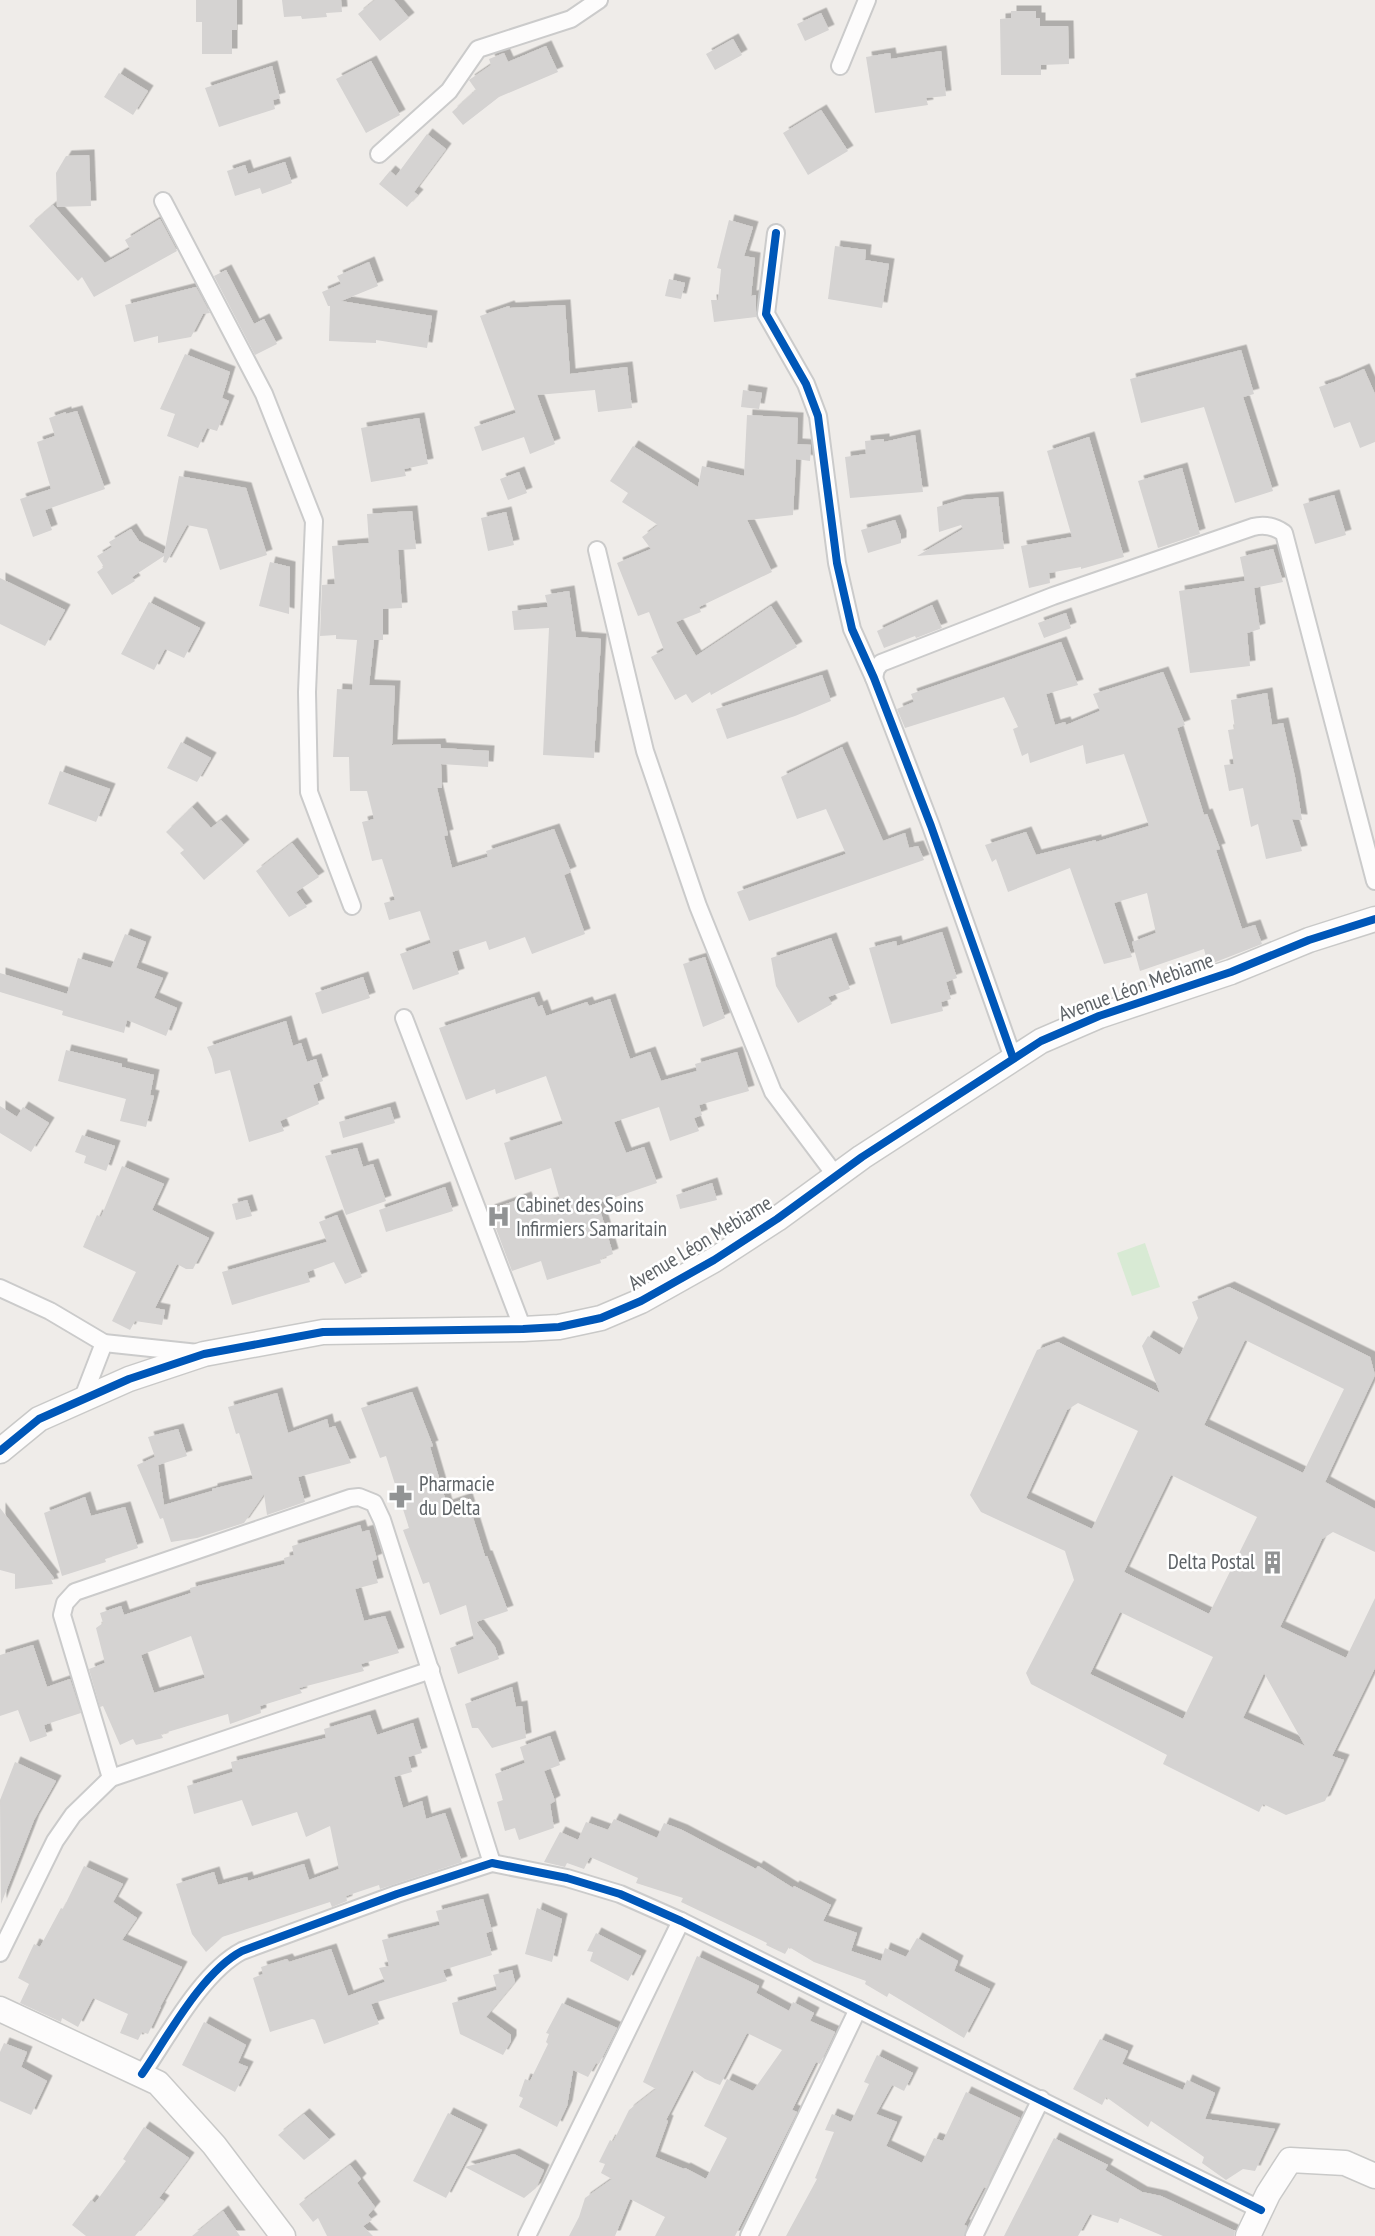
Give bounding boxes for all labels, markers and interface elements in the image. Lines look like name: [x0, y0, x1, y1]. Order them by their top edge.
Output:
street label: Avenue Léon Mebiame: [1055, 946, 1217, 1027]
street label: Avenue Léon Mebiame: [623, 1189, 777, 1296]
place label: Cabinet des Soins Infirmiers Samaritain: [516, 1191, 667, 1242]
hospital icon: Cabinet des Soins Infirmiers Samaritain: [485, 1204, 511, 1230]
place label: Pharmacie du Delta: [419, 1470, 495, 1521]
pharmacy icon: Pharmacie du Delta: [388, 1483, 414, 1509]
place label: Delta Postal: [1168, 1548, 1255, 1575]
building icon: Delta Postal: [1260, 1549, 1286, 1575]

